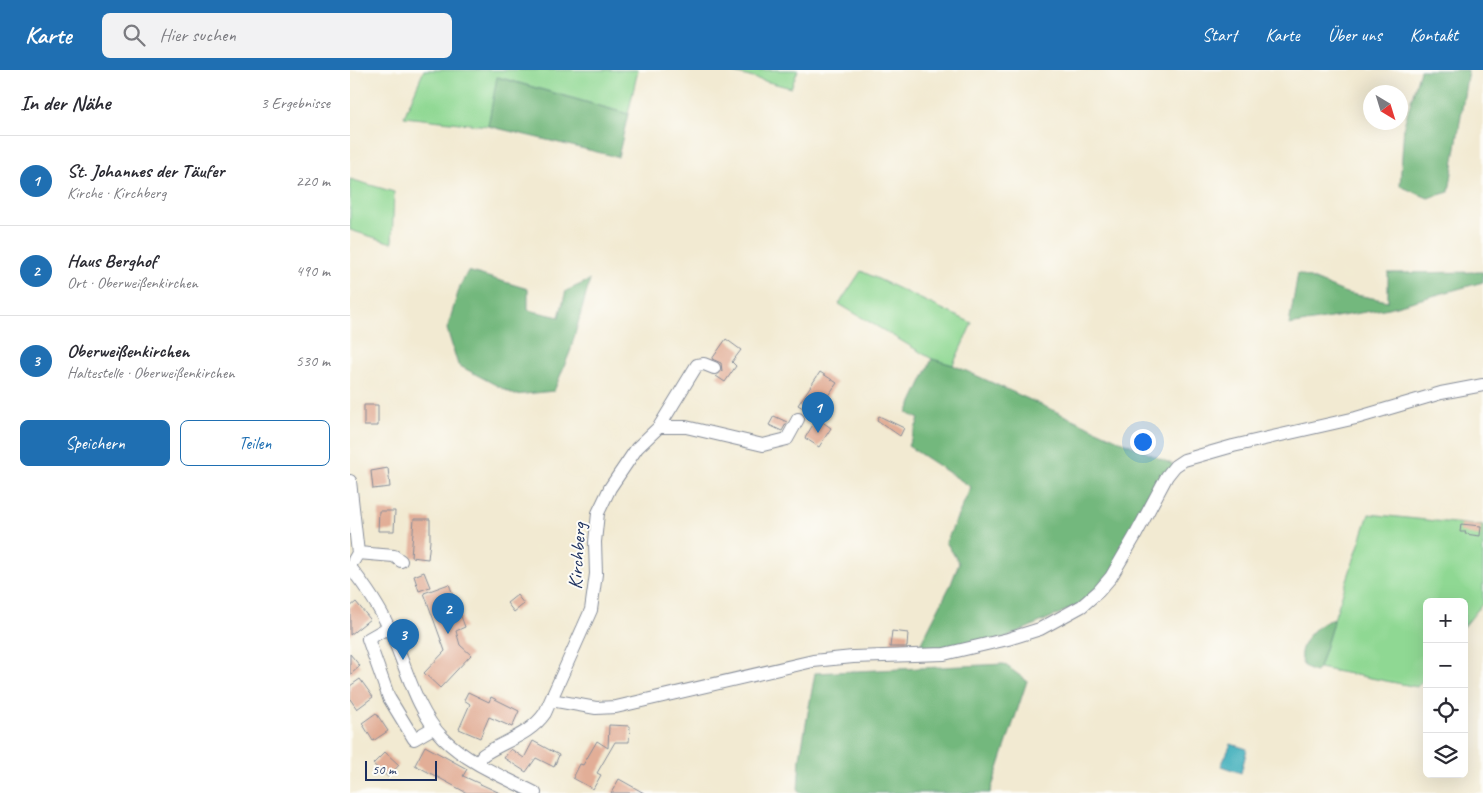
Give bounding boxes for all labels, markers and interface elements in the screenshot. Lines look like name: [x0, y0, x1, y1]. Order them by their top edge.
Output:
search box: [102, 13, 452, 58]
text: Karte: [25, 20, 72, 50]
icon: search: [120, 21, 148, 49]
text: Hier suchen: [160, 23, 236, 47]
text: Start: [1202, 24, 1237, 46]
text: Karte: [1265, 24, 1300, 46]
text: Über uns: [1328, 24, 1382, 46]
text: Kontakt: [1410, 24, 1458, 46]
north arrow: [1363, 85, 1408, 130]
text: In der Nähe: [20, 90, 110, 116]
text: 3 Ergebnisse: [261, 93, 330, 113]
text: St. Johannes der Täufer: [67, 159, 224, 183]
text: 1: [32, 171, 40, 191]
text: 220 m: [296, 171, 330, 191]
text: Kirche · Kirchberg: [67, 183, 166, 203]
text: Haus Berghof: [67, 249, 156, 273]
text: 2: [32, 261, 40, 281]
text: 490 m: [296, 261, 330, 281]
text: Ort · Oberweißenkirchen: [67, 273, 198, 293]
text: Oberweißenkirchen: [67, 339, 189, 363]
text: 3: [32, 351, 40, 371]
text: 530 m: [296, 351, 330, 371]
text: Haltestelle · Oberweißenkirchen: [67, 363, 235, 383]
pin: 1: [802, 392, 834, 433]
button: Speichern: [20, 420, 170, 466]
button: Teilen: [180, 420, 330, 466]
your location: [1130, 429, 1156, 455]
street label: Kirchberg: [562, 520, 592, 590]
pin: 2: [432, 593, 464, 634]
map controls: [1423, 598, 1468, 778]
button: +: [1423, 598, 1468, 643]
pin: 3: [387, 619, 419, 660]
button: −: [1423, 643, 1468, 688]
button: locate: [1423, 688, 1468, 733]
button: layers: [1423, 733, 1468, 778]
scale bar: [365, 758, 438, 781]
text: 50 m: [372, 761, 396, 778]

